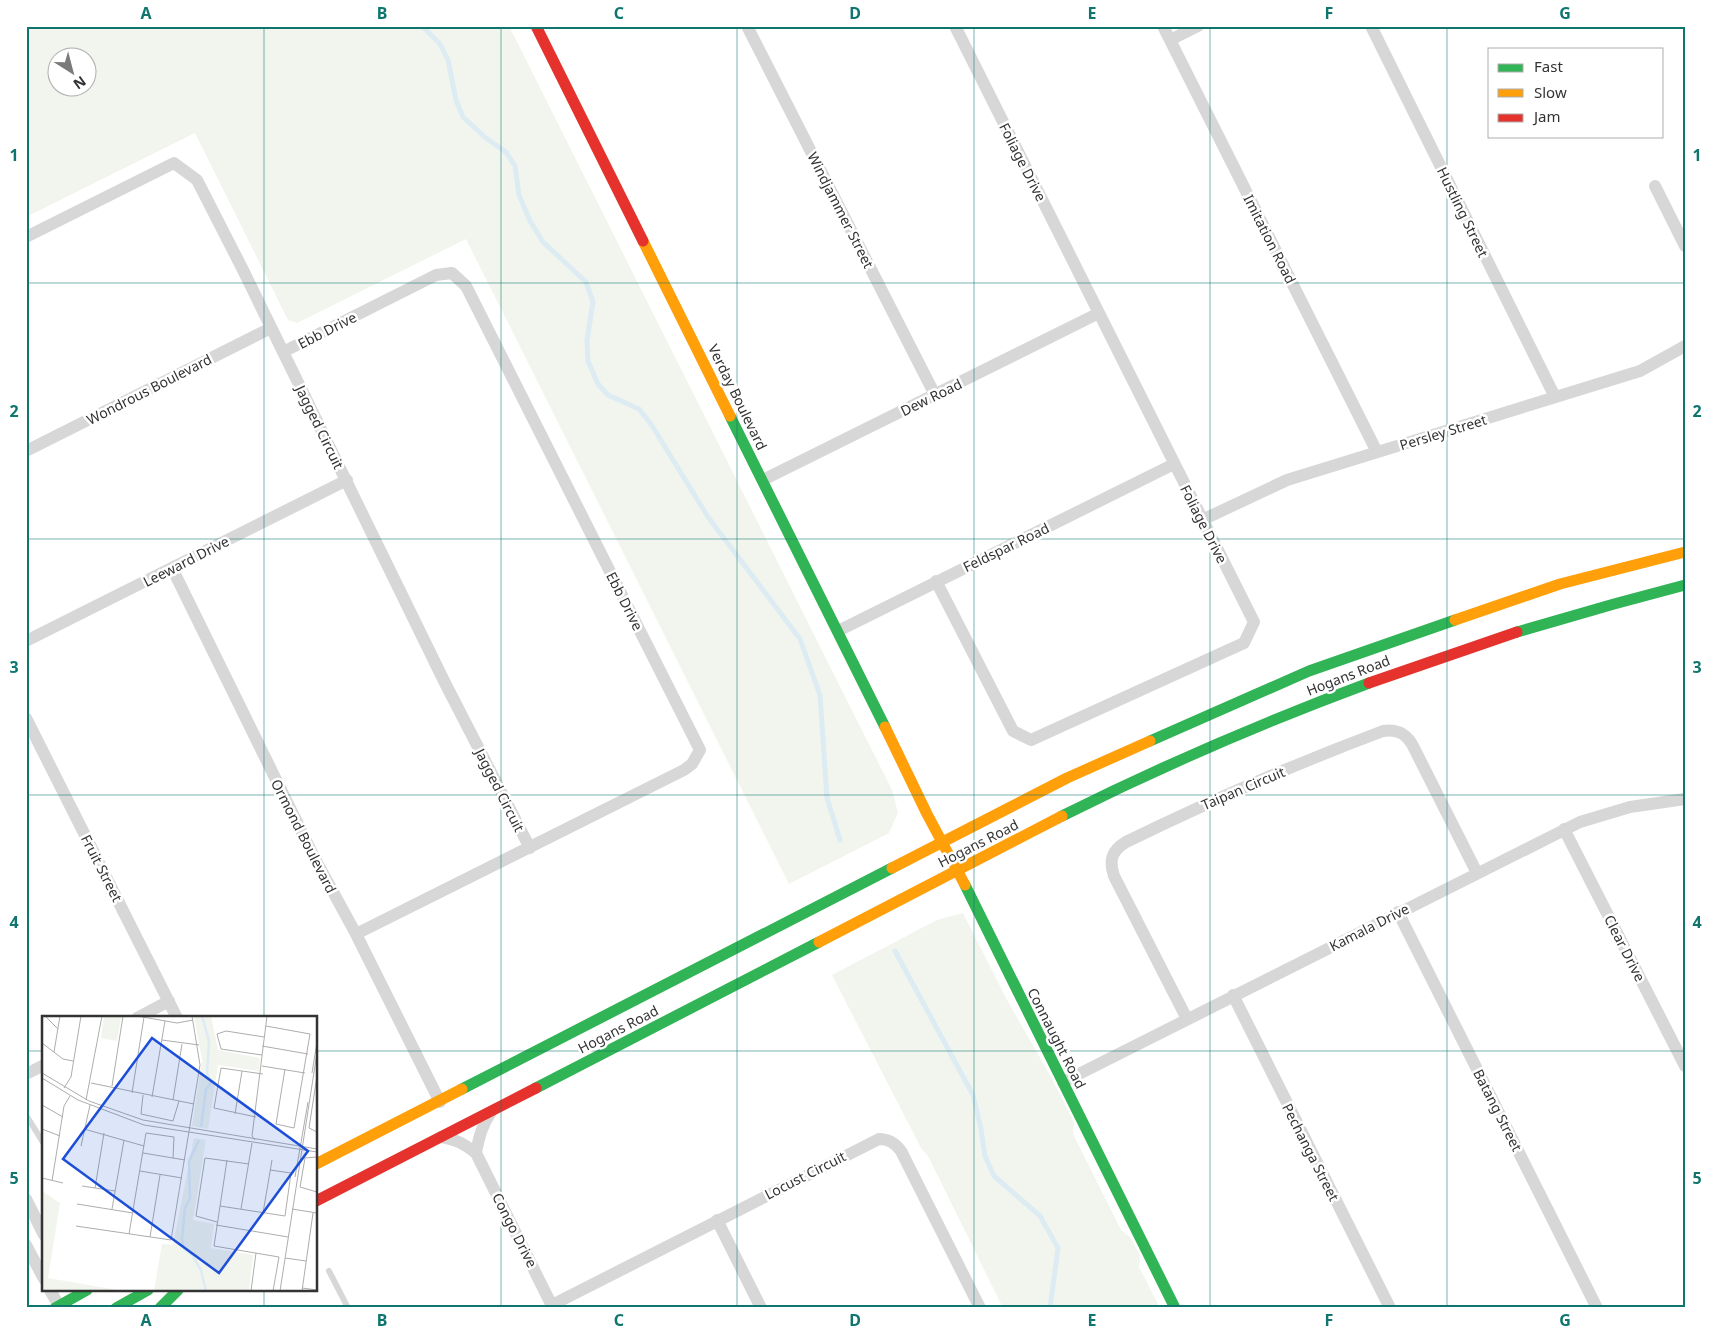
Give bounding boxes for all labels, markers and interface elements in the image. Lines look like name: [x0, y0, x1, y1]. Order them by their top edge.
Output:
text: A: [140, 2, 152, 24]
text: B: [377, 2, 387, 24]
text: C: [614, 2, 624, 24]
text: D: [849, 2, 861, 24]
text: E: [1088, 2, 1097, 24]
text: F: [1325, 2, 1333, 24]
text: G: [1559, 2, 1571, 24]
north arrow: [48, 48, 98, 98]
legend: [1488, 48, 1664, 138]
text: Fast: [1534, 56, 1563, 76]
text: N: [70, 72, 90, 94]
text: Slow: [1534, 82, 1567, 102]
text: Jam: [1532, 106, 1561, 126]
street label: Foliage Drive: [995, 120, 1051, 205]
text: 1: [9, 144, 19, 166]
text: 1: [1692, 144, 1702, 166]
street label: Windjammer Street: [803, 149, 879, 271]
street label: Hustling Street: [1433, 164, 1493, 260]
street label: Imitation Road: [1239, 191, 1301, 287]
street label: Ebb Drive: [294, 307, 360, 353]
street label: Verday Boulevard: [704, 341, 772, 453]
street label: Wondrous Boulevard: [83, 349, 215, 429]
street label: Dew Road: [897, 374, 965, 420]
street label: Jagged Circuit: [291, 380, 348, 472]
text: 2: [9, 400, 19, 422]
text: 2: [1692, 400, 1702, 422]
street label: Persley Street: [1397, 410, 1489, 454]
street label: Foliage Drive: [1176, 482, 1232, 567]
street label: Feldspar Road: [960, 518, 1052, 576]
street label: Leeward Drive: [140, 531, 232, 591]
street label: Ebb Drive: [602, 568, 648, 634]
street label: Hogans Road: [1304, 650, 1392, 700]
text: 3: [9, 656, 19, 678]
text: 3: [1692, 656, 1702, 678]
street label: Jagged Circuit: [470, 743, 529, 835]
street label: Taipan Circuit: [1198, 762, 1288, 814]
street label: Ormond Boulevard: [267, 776, 341, 896]
street label: Hogans Road: [935, 815, 1021, 871]
street label: Fruit Street: [77, 831, 127, 905]
street label: Kamala Drive: [1326, 899, 1412, 955]
text: 4: [9, 911, 19, 933]
street label: Clear Drive: [1600, 911, 1650, 985]
text: 4: [1692, 911, 1702, 933]
street label: Connaught Road: [1023, 984, 1091, 1092]
street label: Hogans Road: [575, 1001, 661, 1057]
inset map: [42, 1016, 318, 1292]
street label: Batang Street: [1469, 1066, 1527, 1154]
street label: Pechanga Street: [1278, 1100, 1344, 1204]
street label: Locust Circuit: [761, 1146, 849, 1204]
text: 5: [9, 1167, 19, 1189]
text: 5: [1692, 1167, 1702, 1189]
street label: Congo Drive: [488, 1189, 542, 1271]
text: A: [140, 1309, 152, 1331]
text: B: [377, 1309, 387, 1331]
text: C: [614, 1309, 624, 1331]
text: D: [849, 1309, 861, 1331]
text: E: [1088, 1309, 1097, 1331]
text: F: [1325, 1309, 1333, 1331]
text: G: [1559, 1309, 1571, 1331]

